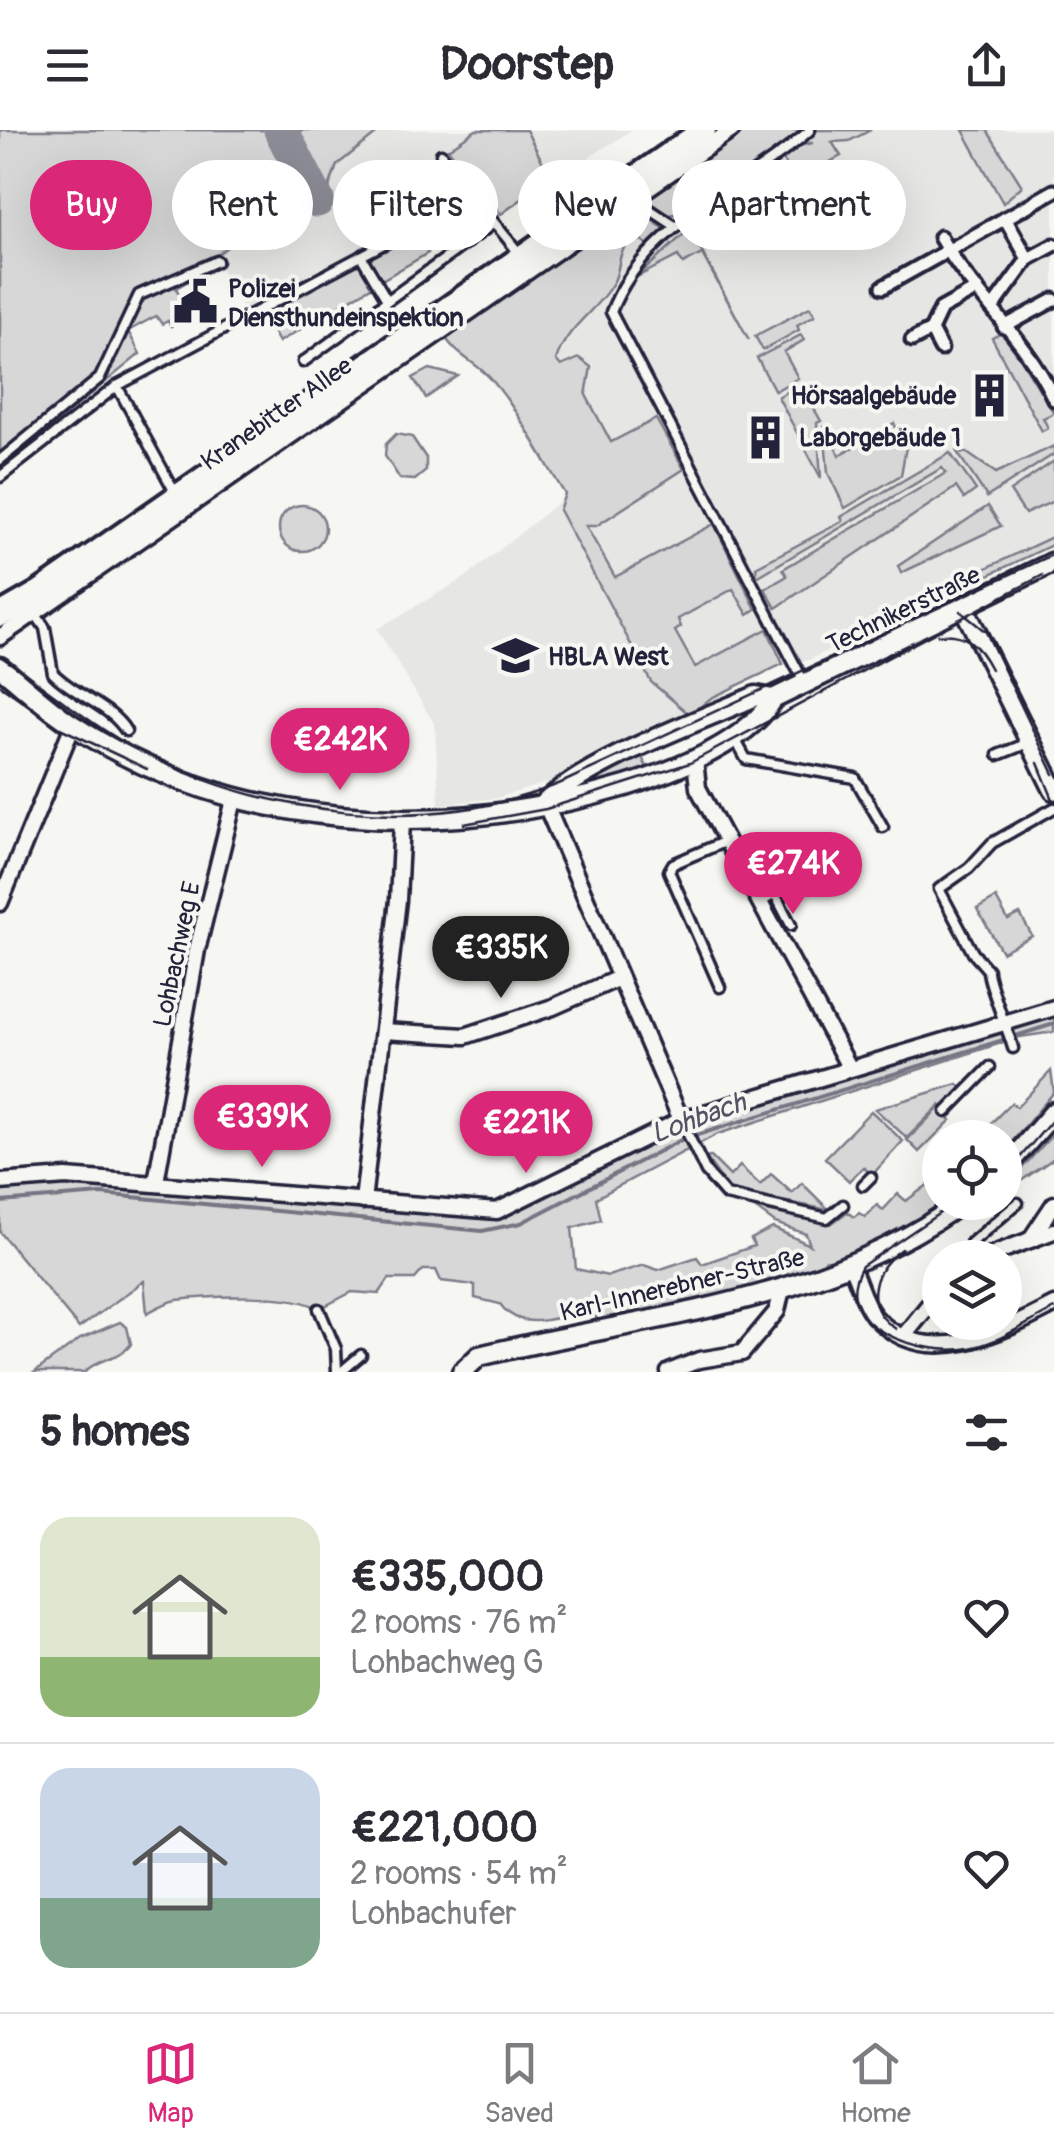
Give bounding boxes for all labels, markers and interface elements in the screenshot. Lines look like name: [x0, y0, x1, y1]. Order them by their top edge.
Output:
text: Doorstep: [440, 37, 614, 93]
icon: menu: [40, 38, 95, 93]
icon: share: [959, 38, 1014, 93]
chip: Buy: [30, 160, 152, 250]
chip: Rent: [172, 160, 313, 250]
chip: Filters: [333, 160, 498, 250]
chip: New: [518, 160, 652, 250]
chip: Apartment: [672, 160, 906, 250]
place label: Polizei Diensthundeinspektion: [228, 274, 464, 334]
public building icon: Polizei Diensthundeinspektion: [171, 278, 219, 326]
street label: Kranebitter Allee: [195, 350, 359, 478]
building icon: Hörsaalgebäude: [965, 371, 1013, 419]
place label: Hörsaalgebäude: [791, 381, 957, 412]
building icon: Laborgebäude 1: [742, 413, 790, 461]
place label: Laborgebäude 1: [799, 423, 961, 454]
street label: Technikerstraße: [822, 559, 986, 661]
school or university icon: HBLA West: [491, 632, 539, 680]
place label: HBLA West: [548, 642, 670, 673]
pin: €242K: [270, 708, 410, 793]
text: €242K: [293, 720, 387, 760]
pin: €274K: [723, 832, 863, 917]
text: €274K: [746, 844, 840, 884]
street label: Lohbachweg E: [147, 879, 208, 1030]
pin: €335K: [431, 916, 571, 1001]
text: €335K: [454, 928, 548, 968]
pin: €339K: [192, 1085, 332, 1170]
water label: Lohbach: [646, 1085, 752, 1152]
pin: €221K: [456, 1091, 596, 1176]
text: €339K: [216, 1097, 308, 1137]
text: €221K: [482, 1103, 570, 1143]
map controls: [922, 1120, 1022, 1340]
button: locate: [922, 1120, 1022, 1220]
button: layers: [922, 1240, 1022, 1340]
street label: Karl-Innerebner-Straße: [557, 1242, 808, 1329]
icon: filters: [959, 1405, 1014, 1460]
text: 5 homes: [40, 1406, 190, 1458]
text: €335,000: [350, 1551, 544, 1603]
icon: home: [120, 1557, 240, 1677]
icon: heart: [959, 1590, 1014, 1645]
text: 2 rooms · 76 m²: [350, 1603, 567, 1643]
text: Lohbachweg G: [350, 1643, 544, 1683]
text: €221,000: [350, 1802, 538, 1854]
icon: home: [120, 1808, 240, 1928]
icon: heart: [959, 1841, 1014, 1896]
text: 2 rooms · 54 m²: [350, 1854, 568, 1894]
text: Lohbachufer: [350, 1894, 516, 1934]
tab: Map: [143, 2036, 198, 2131]
tab: Saved: [484, 2036, 554, 2131]
tab: Home: [840, 2036, 911, 2131]

